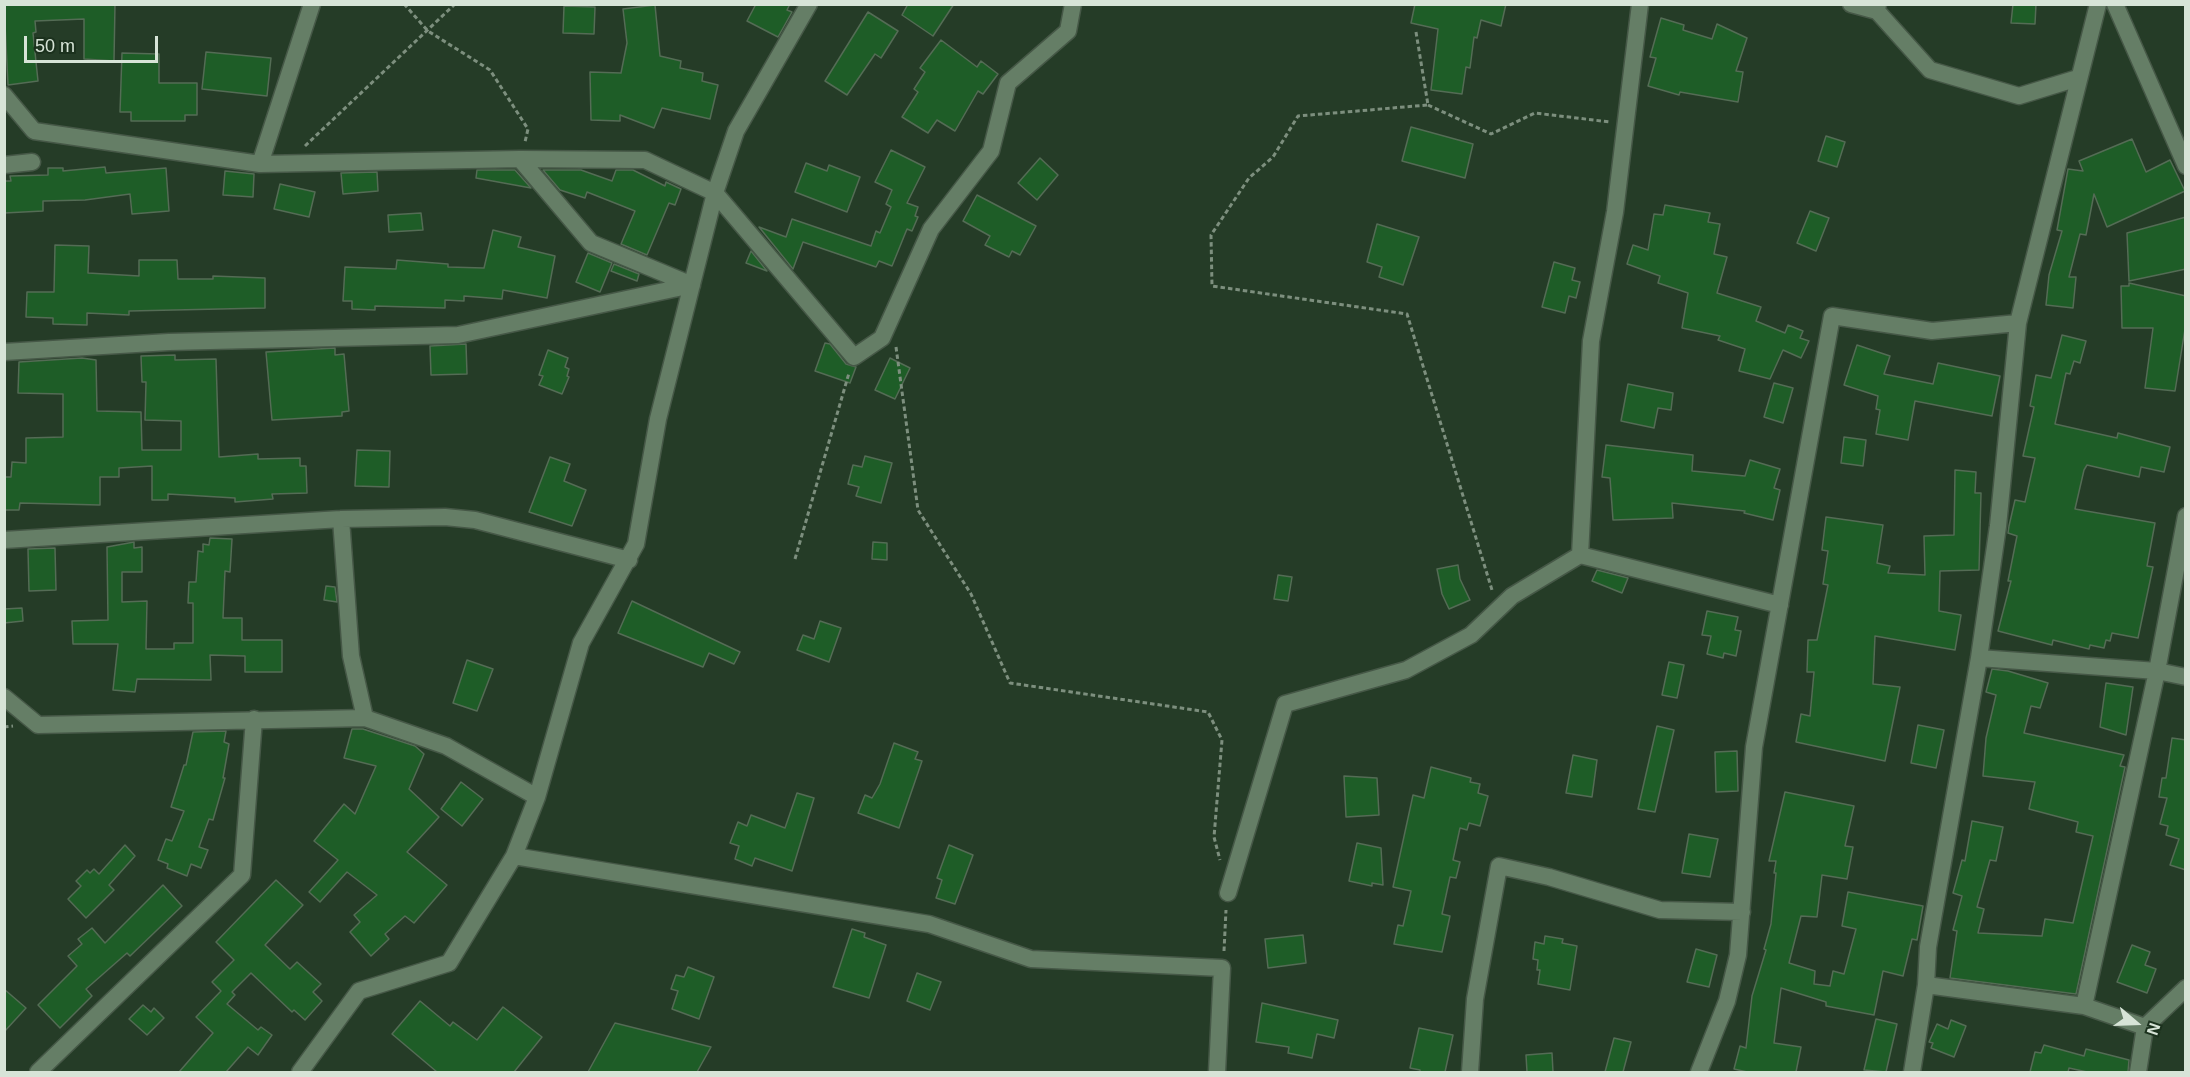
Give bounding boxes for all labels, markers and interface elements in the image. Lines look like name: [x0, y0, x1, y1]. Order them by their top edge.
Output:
scale bar: [27, 24, 160, 62]
text: 50 m: [35, 36, 75, 56]
north arrow: [2106, 993, 2166, 1053]
text: N: [2144, 1021, 2163, 1037]

